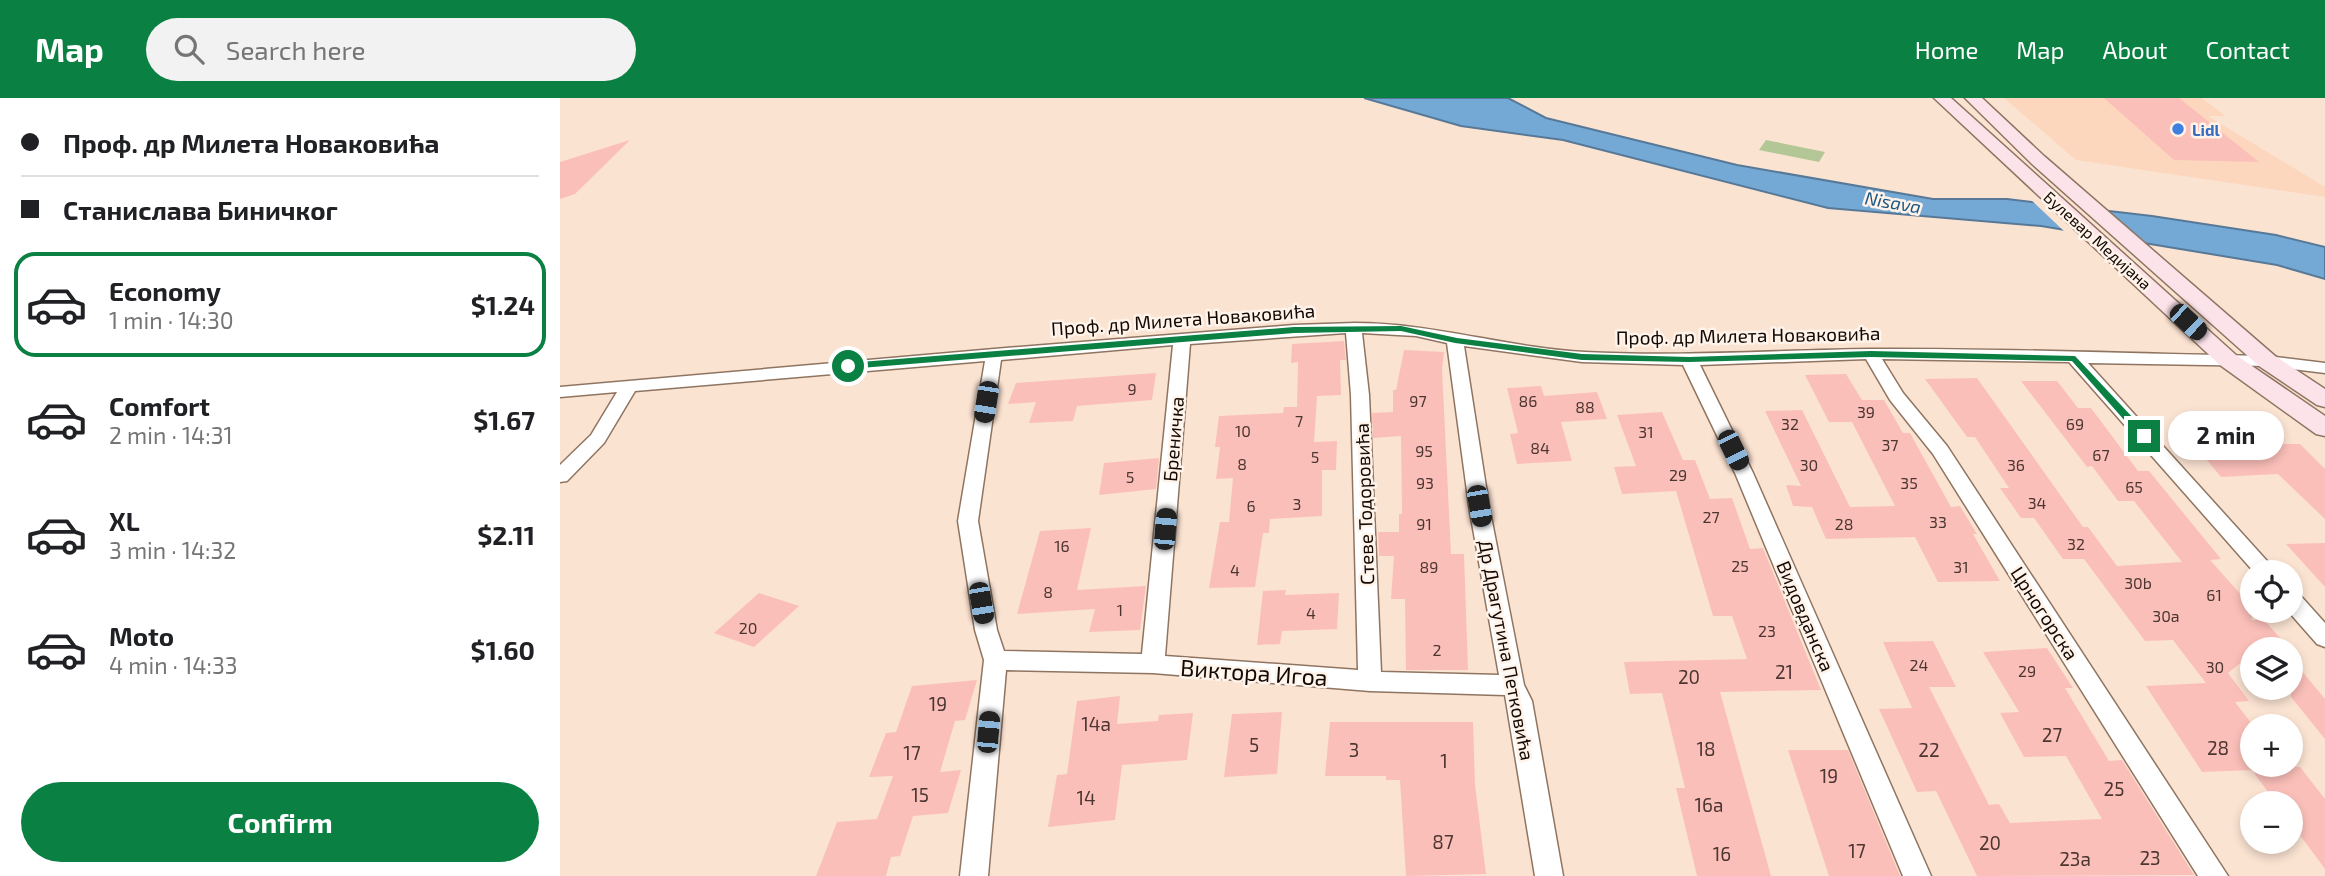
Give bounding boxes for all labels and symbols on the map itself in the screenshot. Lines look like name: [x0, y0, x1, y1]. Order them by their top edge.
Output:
place label: Lidl: [2192, 120, 2221, 139]
marker: Lidl: [2170, 121, 2186, 137]
water label: Nisava: [1863, 186, 1923, 218]
street label: Булевар Медијана: [2040, 187, 2156, 294]
street label: Проф. др Милета Новаковића: [1050, 298, 1316, 340]
car: [2166, 300, 2211, 344]
street label: Проф. др Милета Новаковића: [1616, 321, 1880, 349]
route start: [832, 350, 864, 382]
house number: 9: [1127, 379, 1137, 398]
car: [973, 380, 1000, 424]
house number: 97: [1409, 391, 1427, 410]
house number: 86: [1519, 391, 1537, 410]
street label: Бреничка: [1158, 395, 1188, 483]
house number: 88: [1575, 397, 1595, 416]
house number: 39: [1857, 402, 1875, 421]
house number: 7: [1295, 411, 1303, 430]
callout: 2 min: [2168, 412, 2284, 460]
house number: 32: [1781, 414, 1799, 433]
house number: 69: [2066, 414, 2084, 433]
route end: [2128, 420, 2160, 452]
house number: 10: [1235, 421, 1251, 440]
house number: 31: [1638, 422, 1654, 441]
street label: Стеве Тодоровића: [1350, 423, 1378, 585]
car: [1715, 427, 1752, 473]
house number: 37: [1881, 435, 1899, 454]
house number: 84: [1530, 438, 1550, 457]
house number: 95: [1415, 441, 1433, 460]
house number: 67: [2092, 445, 2110, 464]
house number: 5: [1311, 447, 1319, 466]
house number: 8: [1237, 454, 1247, 473]
house number: 30: [1800, 455, 1818, 474]
house number: 36: [2007, 455, 2025, 474]
house number: 29: [1669, 465, 1687, 484]
house number: 5: [1126, 467, 1134, 486]
house number: 93: [1416, 473, 1434, 492]
house number: 35: [1900, 473, 1918, 492]
house number: 65: [2125, 477, 2143, 496]
car: [1466, 483, 1493, 529]
house number: 34: [2028, 493, 2047, 512]
house number: 3: [1293, 494, 1301, 513]
house number: 6: [1246, 496, 1256, 515]
car: [1153, 507, 1178, 551]
house number: 27: [1702, 507, 1720, 526]
house number: 33: [1929, 512, 1947, 531]
house number: 91: [1416, 514, 1432, 533]
house number: 28: [1835, 514, 1853, 533]
house number: 32: [2067, 534, 2085, 553]
house number: 16: [1054, 536, 1070, 555]
street label: Др Драгутина Петковића: [1473, 538, 1540, 763]
house number: 25: [1731, 556, 1749, 575]
house number: 89: [1420, 557, 1438, 576]
street label: Видовданска: [1772, 557, 1840, 675]
house number: 31: [1953, 557, 1969, 576]
house number: 4: [1230, 560, 1240, 579]
street label: Црногорска: [2006, 562, 2084, 664]
house number: 30b: [2124, 573, 2152, 592]
car: [968, 580, 995, 626]
house number: 8: [1043, 582, 1053, 601]
house number: 61: [2206, 585, 2222, 604]
house number: 1: [1117, 600, 1123, 619]
house number: 4: [1306, 603, 1316, 622]
house number: 30a: [2152, 606, 2180, 625]
house number: 20: [739, 618, 757, 637]
house number: 23: [1758, 621, 1776, 640]
house number: 2: [1433, 640, 1442, 659]
street label: Виктора Игоа: [1179, 653, 1329, 691]
house number: 24: [1910, 655, 1929, 674]
house number: 30: [2206, 657, 2224, 676]
house number: 21: [1775, 660, 1793, 683]
house number: 29: [2018, 661, 2036, 680]
house number: 20: [1678, 665, 1700, 688]
house number: 19: [929, 692, 947, 715]
car: [976, 710, 1001, 754]
house number: 14a: [1081, 712, 1111, 735]
house number: 27: [2042, 723, 2062, 746]
house number: 5: [1249, 733, 1259, 756]
house number: 28: [2207, 736, 2229, 759]
house number: 18: [1696, 737, 1716, 760]
house number: 3: [1349, 738, 1359, 761]
house number: 22: [1918, 738, 1940, 761]
house number: 17: [903, 741, 921, 764]
house number: 1: [1440, 749, 1448, 772]
house number: 19: [1820, 764, 1838, 787]
house number: 25: [2104, 777, 2124, 800]
house number: 15: [911, 783, 929, 806]
house number: 14: [1076, 786, 1096, 809]
house number: 16a: [1695, 793, 1723, 816]
house number: 87: [1432, 830, 1454, 853]
house number: 20: [1979, 831, 2001, 854]
house number: 17: [1848, 839, 1866, 862]
house number: 16: [1713, 842, 1731, 865]
house number: 23: [2139, 846, 2161, 869]
house number: 23a: [2059, 847, 2091, 870]

